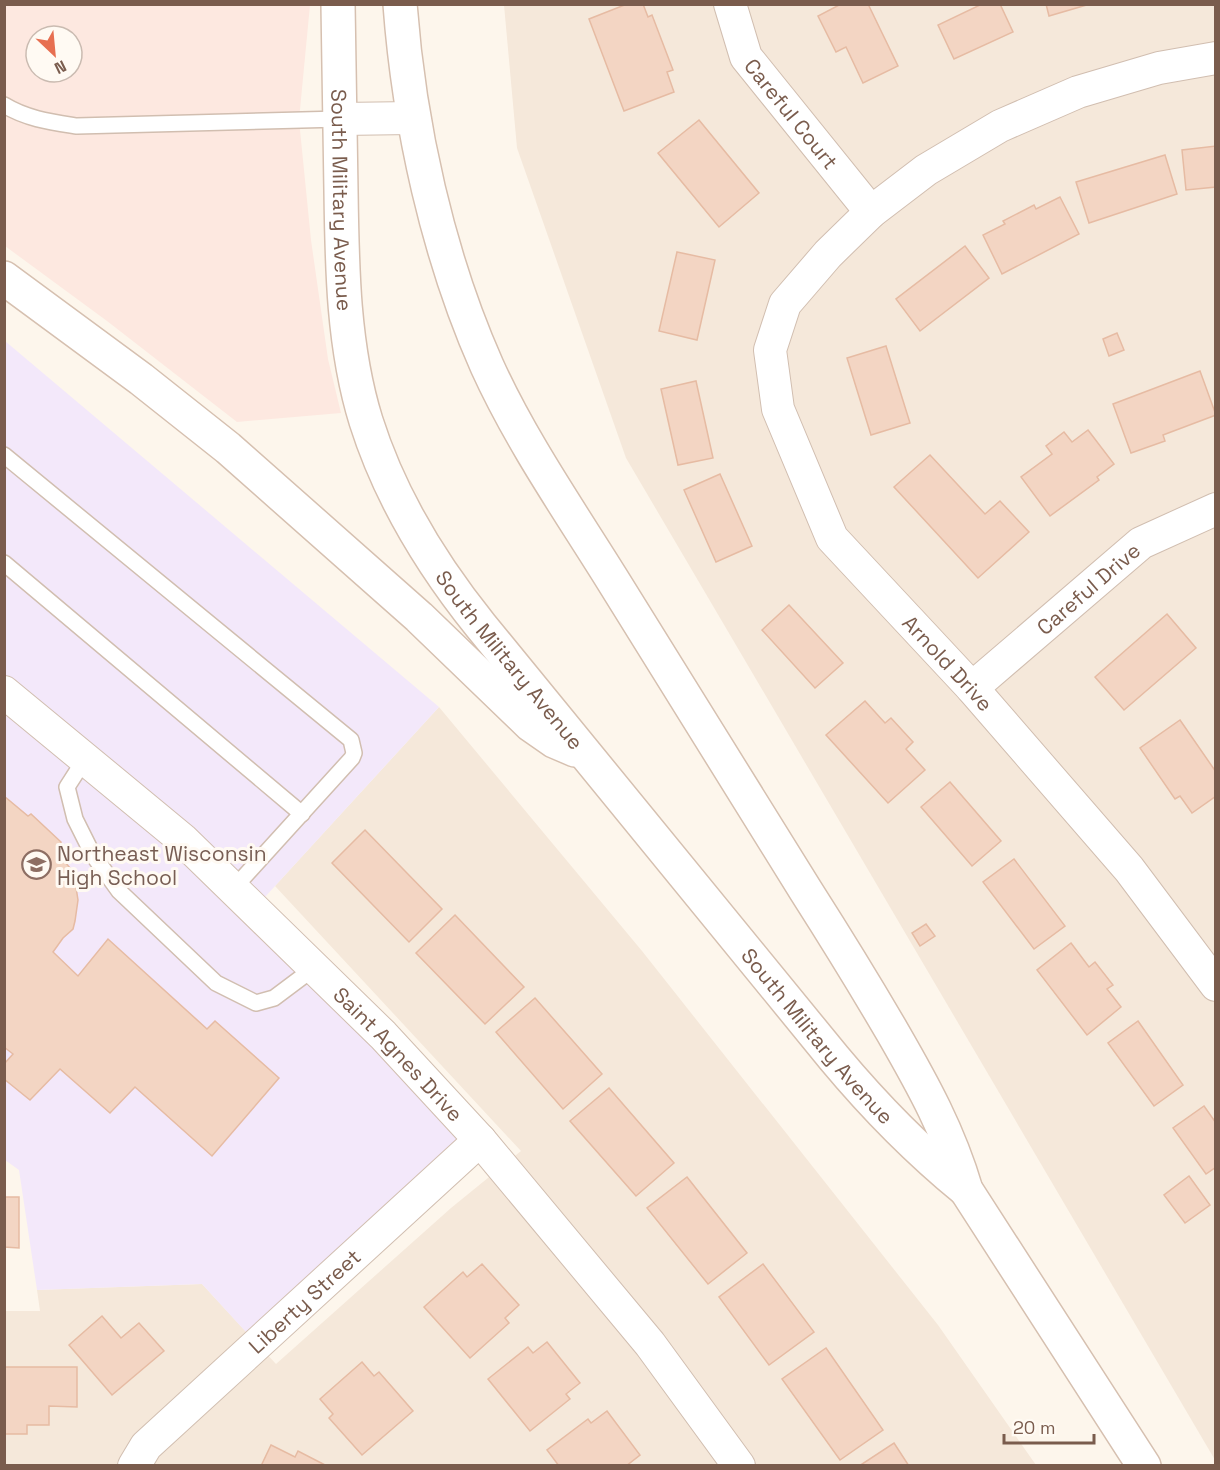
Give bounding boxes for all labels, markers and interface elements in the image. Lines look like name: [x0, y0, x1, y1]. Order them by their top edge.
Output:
north arrow: [24, 24, 84, 84]
street label: Careful Court: [739, 53, 844, 174]
text: N: [51, 55, 70, 79]
street label: South Military Avenue: [326, 89, 359, 312]
street label: Careful Drive: [1031, 536, 1146, 640]
street label: South Military Avenue: [430, 565, 590, 755]
street label: Arnold Drive: [897, 609, 999, 716]
place label: Northeast Wisconsin High School: [57, 840, 267, 891]
school or university icon: Northeast Wisconsin High School: [20, 849, 52, 881]
street label: South Military Avenue: [736, 942, 900, 1129]
street label: Saint Agnes Drive: [328, 981, 469, 1127]
street label: Liberty Street: [243, 1243, 366, 1359]
scale bar: [1004, 1407, 1094, 1445]
text: 20 m: [1013, 1416, 1056, 1439]

